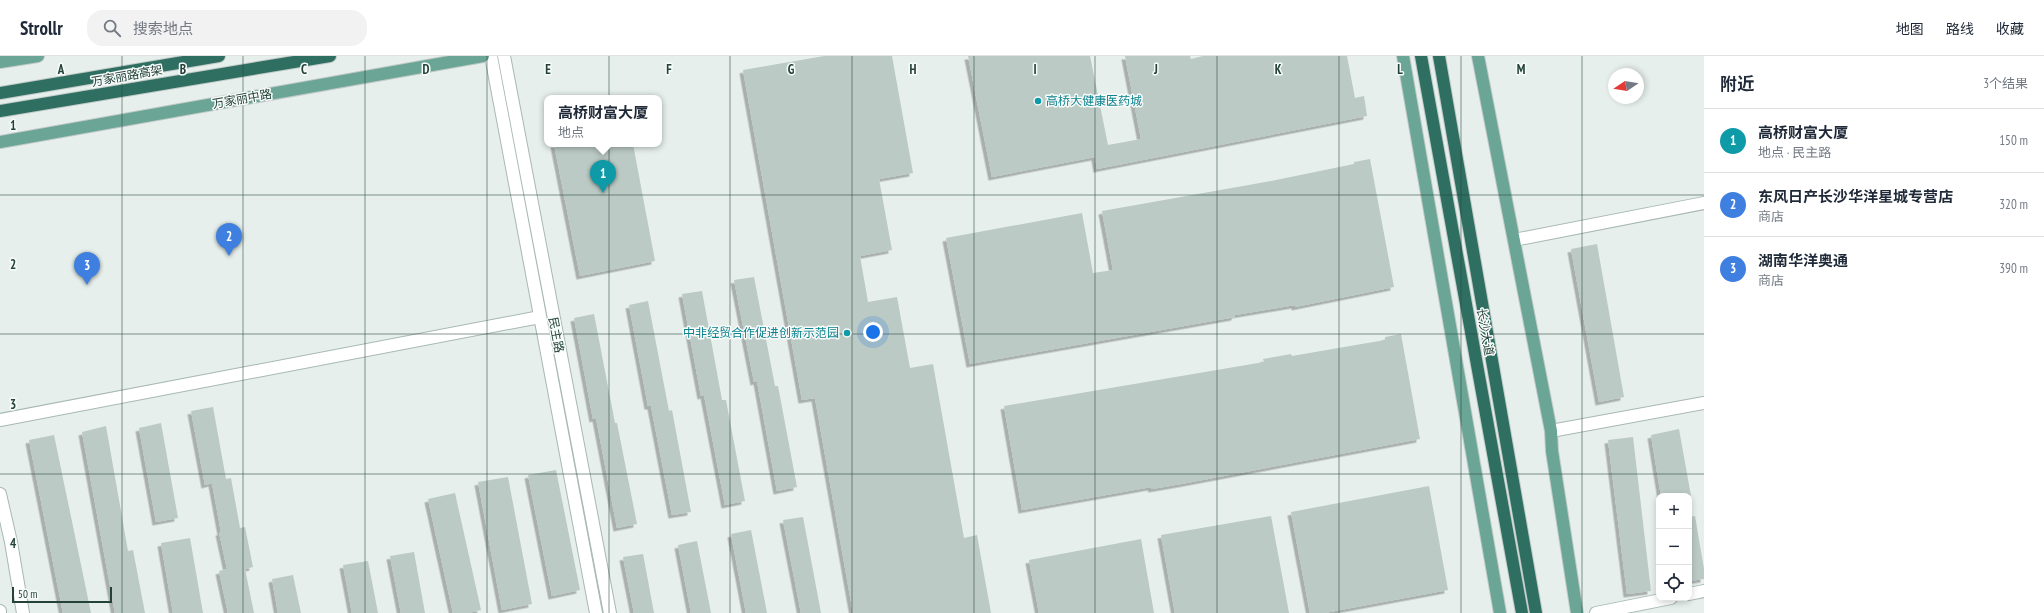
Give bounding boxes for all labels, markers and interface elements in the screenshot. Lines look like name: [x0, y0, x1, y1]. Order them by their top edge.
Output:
search box: [87, 10, 367, 46]
text: Strollr: [20, 16, 63, 40]
icon: search: [101, 17, 123, 39]
text: 搜索地点: [133, 19, 193, 38]
text: 地图: [1896, 20, 1924, 38]
text: 路线: [1946, 20, 1974, 38]
text: 收藏: [1996, 20, 2024, 38]
text: A: [57, 61, 65, 78]
text: B: [180, 61, 186, 78]
text: C: [301, 61, 307, 78]
text: D: [423, 61, 430, 78]
text: E: [545, 61, 551, 78]
text: F: [666, 61, 672, 78]
text: G: [788, 61, 795, 78]
text: H: [910, 61, 917, 78]
text: I: [1033, 61, 1037, 78]
text: J: [1153, 61, 1158, 78]
text: K: [1275, 61, 1282, 78]
text: L: [1397, 61, 1403, 78]
text: M: [1517, 61, 1526, 78]
street label: 万家丽路高架: [90, 62, 164, 89]
north arrow: [1608, 68, 1644, 104]
text: 附近: [1720, 73, 1754, 95]
text: 3个结果: [1983, 75, 2028, 92]
street label: 万家丽中路: [211, 86, 273, 111]
place label: 高桥大健康医药城: [1046, 93, 1142, 108]
popup: [544, 95, 662, 147]
marker: 高桥大健康医药城: [1033, 96, 1043, 106]
text: 高桥财富大厦: [558, 103, 648, 122]
text: 1: [10, 117, 16, 134]
text: 高桥财富大厦: [1758, 123, 1848, 142]
text: 地点: [558, 124, 584, 141]
text: 1: [1730, 132, 1736, 149]
text: 150 m: [1999, 132, 2028, 149]
text: 地点 · 民主路: [1758, 144, 1831, 161]
pin: 1: [590, 160, 616, 193]
text: 东风日产长沙华洋星城专营店: [1758, 187, 1953, 206]
text: 2: [1730, 196, 1736, 213]
text: 320 m: [1999, 196, 2028, 213]
text: 商店: [1758, 208, 1784, 225]
pin: 2: [216, 223, 242, 256]
text: 湖南华洋奥通: [1758, 251, 1848, 270]
pin: 3: [74, 252, 100, 285]
text: 2: [10, 256, 16, 273]
text: 3: [1730, 260, 1736, 277]
text: 390 m: [1999, 260, 2028, 277]
text: 商店: [1758, 272, 1784, 289]
street label: 长沙大道: [1474, 307, 1497, 357]
street label: 民主路: [546, 316, 567, 354]
your location: [863, 322, 883, 342]
place label: 中非经贸合作促进创新示范园: [683, 325, 839, 340]
marker: 中非经贸合作促进创新示范园: [842, 328, 852, 338]
text: 3: [10, 396, 16, 413]
map controls: [1656, 493, 1692, 601]
button: +: [1656, 493, 1692, 529]
button: −: [1656, 529, 1692, 565]
text: 4: [10, 535, 17, 552]
button: locate: [1656, 565, 1692, 601]
scale bar: [12, 585, 112, 604]
text: 50 m: [18, 587, 37, 601]

